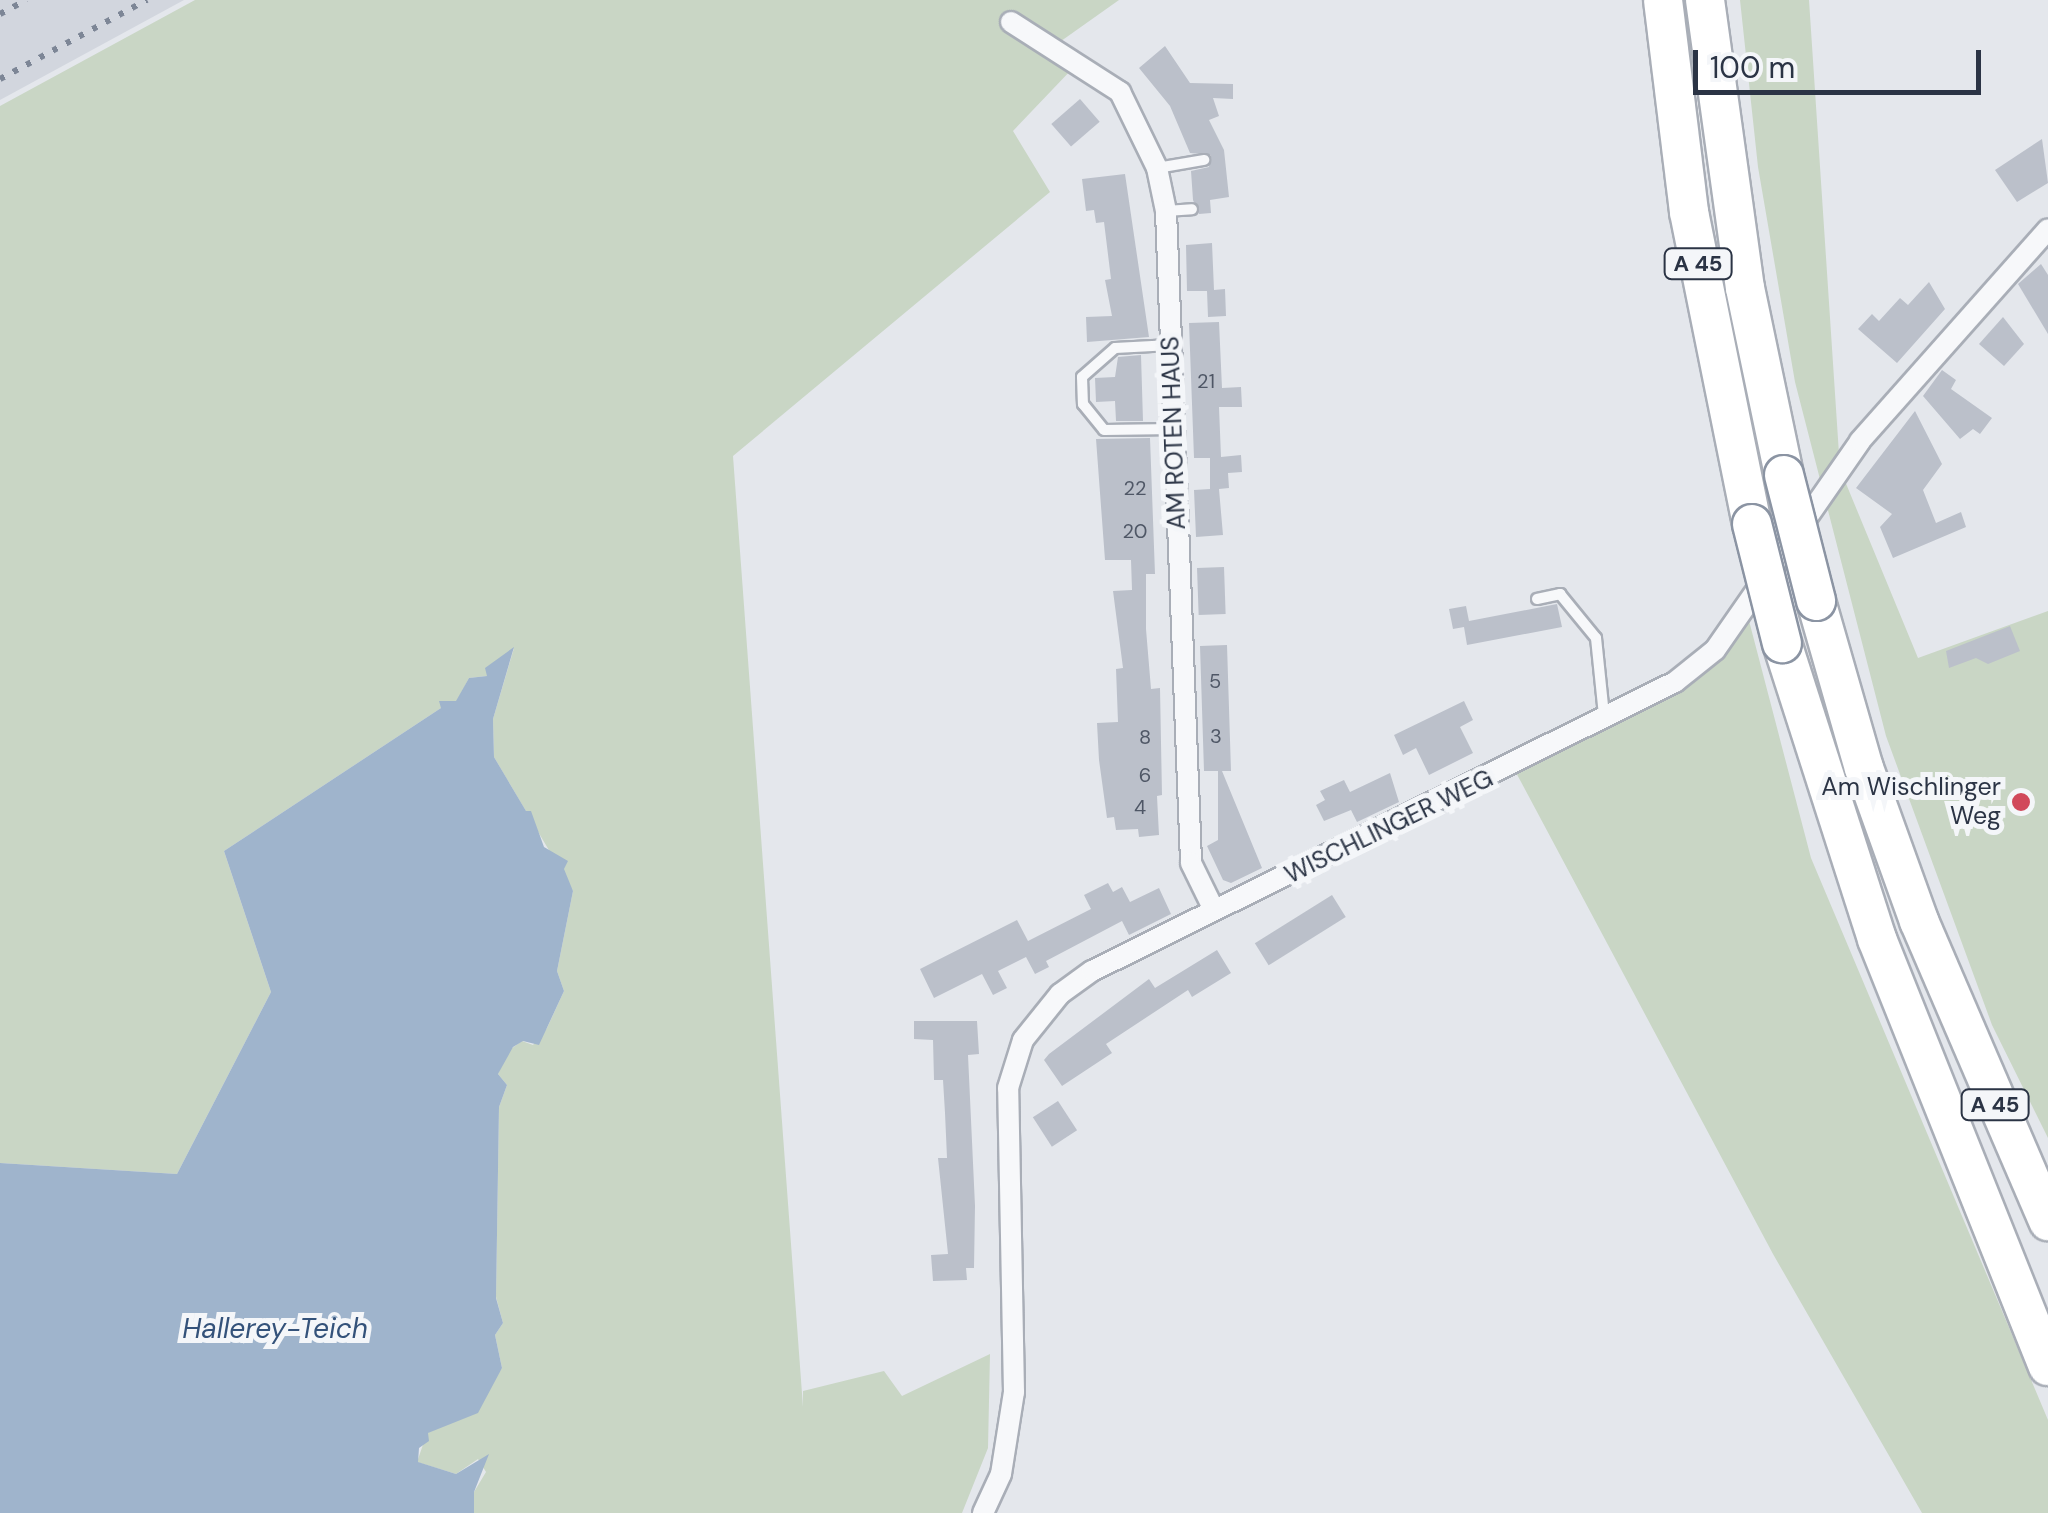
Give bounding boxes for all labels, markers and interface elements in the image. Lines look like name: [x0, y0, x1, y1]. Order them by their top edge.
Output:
scale bar: [1698, 30, 1986, 92]
text: 100 m: [1710, 48, 1795, 87]
road number: A 45: [1663, 247, 1733, 281]
street label: AM ROTEN HAUS: [1156, 336, 1192, 530]
house number: 21: [1197, 369, 1215, 393]
house number: 22: [1123, 476, 1147, 500]
house number: 20: [1123, 519, 1147, 543]
house number: 5: [1209, 669, 1221, 693]
house number: 3: [1210, 724, 1222, 748]
house number: 8: [1139, 725, 1151, 749]
house number: 6: [1139, 763, 1151, 787]
street label: WISCHLINGER WEG: [1280, 764, 1498, 890]
place label: Am Wischlinger Weg: [1821, 773, 2001, 832]
marker: Am Wischlinger Weg: [2010, 791, 2032, 813]
house number: 4: [1134, 795, 1146, 819]
road number: A 45: [1960, 1088, 2030, 1122]
water label: Hallerey-Teich: [182, 1312, 368, 1346]

